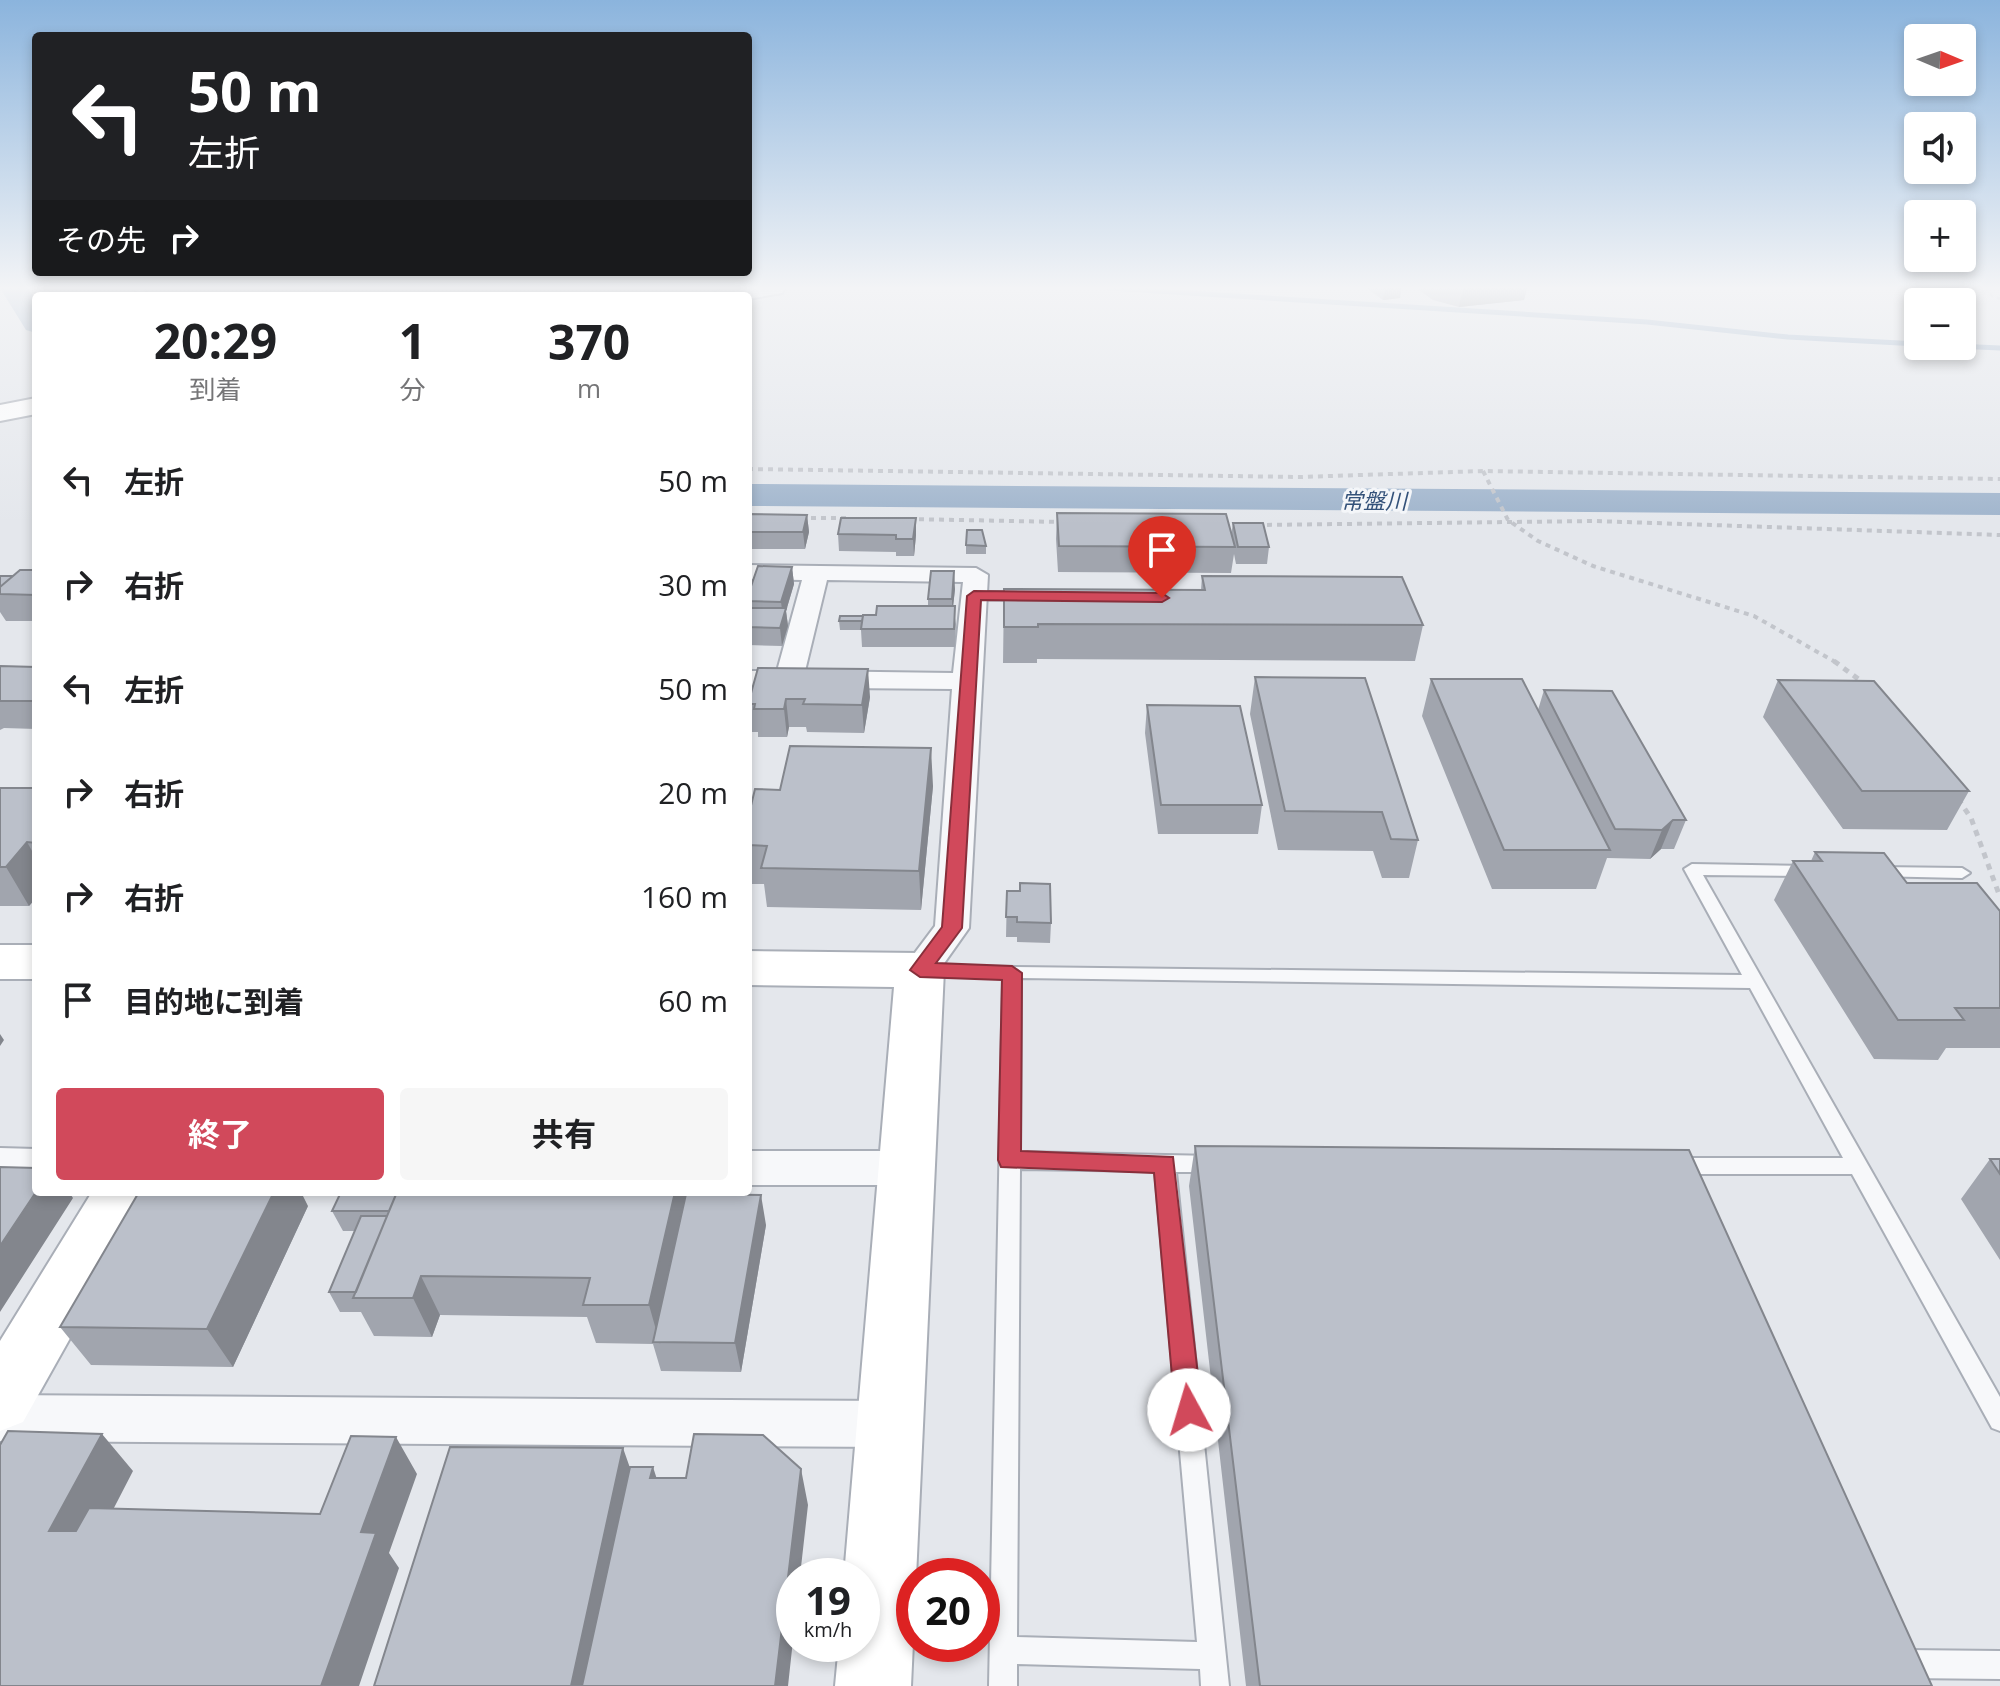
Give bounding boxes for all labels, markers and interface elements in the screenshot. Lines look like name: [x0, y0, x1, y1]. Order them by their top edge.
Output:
north arrow: [1904, 24, 1976, 96]
map controls: [1904, 24, 1976, 360]
text: 50 m: [188, 52, 322, 128]
icon: left: [56, 64, 160, 168]
button: sound: [1904, 112, 1976, 184]
text: 左折: [188, 128, 260, 177]
button: +: [1904, 200, 1976, 272]
icon: right: [162, 216, 206, 260]
text: その先: [56, 219, 146, 260]
button: −: [1904, 288, 1976, 360]
text: 20:29: [154, 308, 277, 373]
text: 1: [399, 308, 426, 373]
text: 370: [548, 309, 630, 374]
text: m: [577, 370, 601, 406]
text: 到着: [189, 371, 241, 407]
text: 分: [400, 371, 426, 407]
icon: left: [56, 458, 100, 502]
text: 50 m: [658, 460, 728, 501]
text: 左折: [124, 461, 184, 502]
water label: 常盤川: [1341, 485, 1409, 515]
pin: [1128, 516, 1196, 598]
icon: arrive: [1140, 528, 1184, 572]
icon: right: [56, 562, 100, 606]
text: 30 m: [658, 564, 728, 605]
text: 右折: [124, 565, 184, 606]
icon: left: [56, 666, 100, 710]
text: 50 m: [658, 668, 728, 709]
text: 左折: [124, 669, 184, 710]
icon: right: [56, 770, 100, 814]
text: 20 m: [658, 772, 728, 813]
text: 右折: [124, 773, 184, 814]
icon: right: [56, 874, 100, 918]
text: 160 m: [641, 876, 728, 917]
text: 右折: [124, 877, 184, 918]
icon: arrive: [56, 978, 100, 1022]
text: 60 m: [658, 980, 728, 1021]
text: 目的地に到着: [124, 981, 304, 1022]
button: 終了: [56, 1088, 384, 1180]
button: 共有: [400, 1088, 728, 1180]
position arrow: [1147, 1368, 1231, 1452]
speed limit sign: 20: [896, 1558, 1000, 1662]
text: 19: [805, 1572, 851, 1627]
text: km/h: [804, 1616, 852, 1643]

